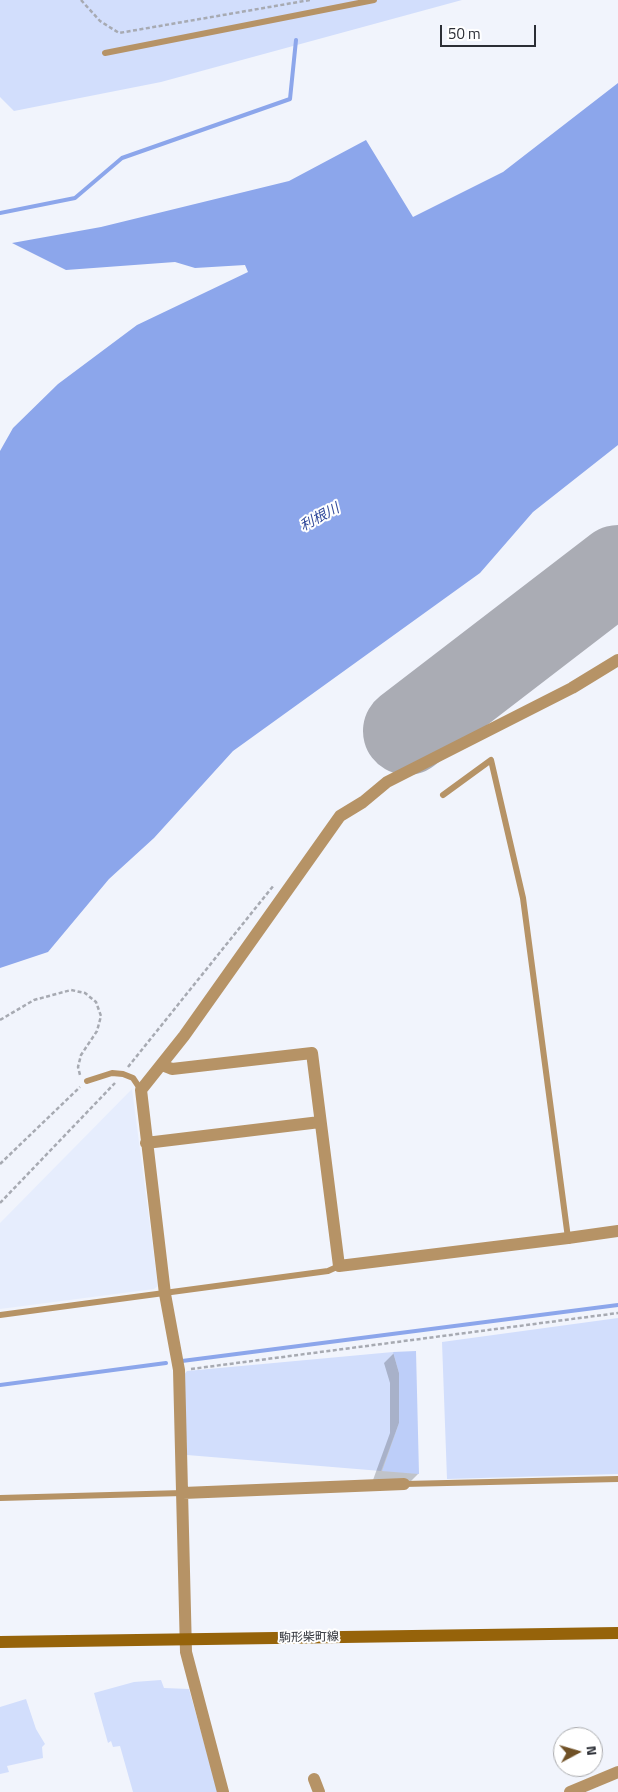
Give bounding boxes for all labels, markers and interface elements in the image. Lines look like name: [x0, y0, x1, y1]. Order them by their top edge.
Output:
scale bar: [443, 15, 539, 47]
text: 50 m: [448, 22, 481, 45]
water label: 利根川: [298, 501, 342, 535]
street label: 駒形柴町線: [279, 1630, 339, 1646]
north arrow: [553, 1727, 603, 1777]
text: N: [581, 1745, 603, 1756]

